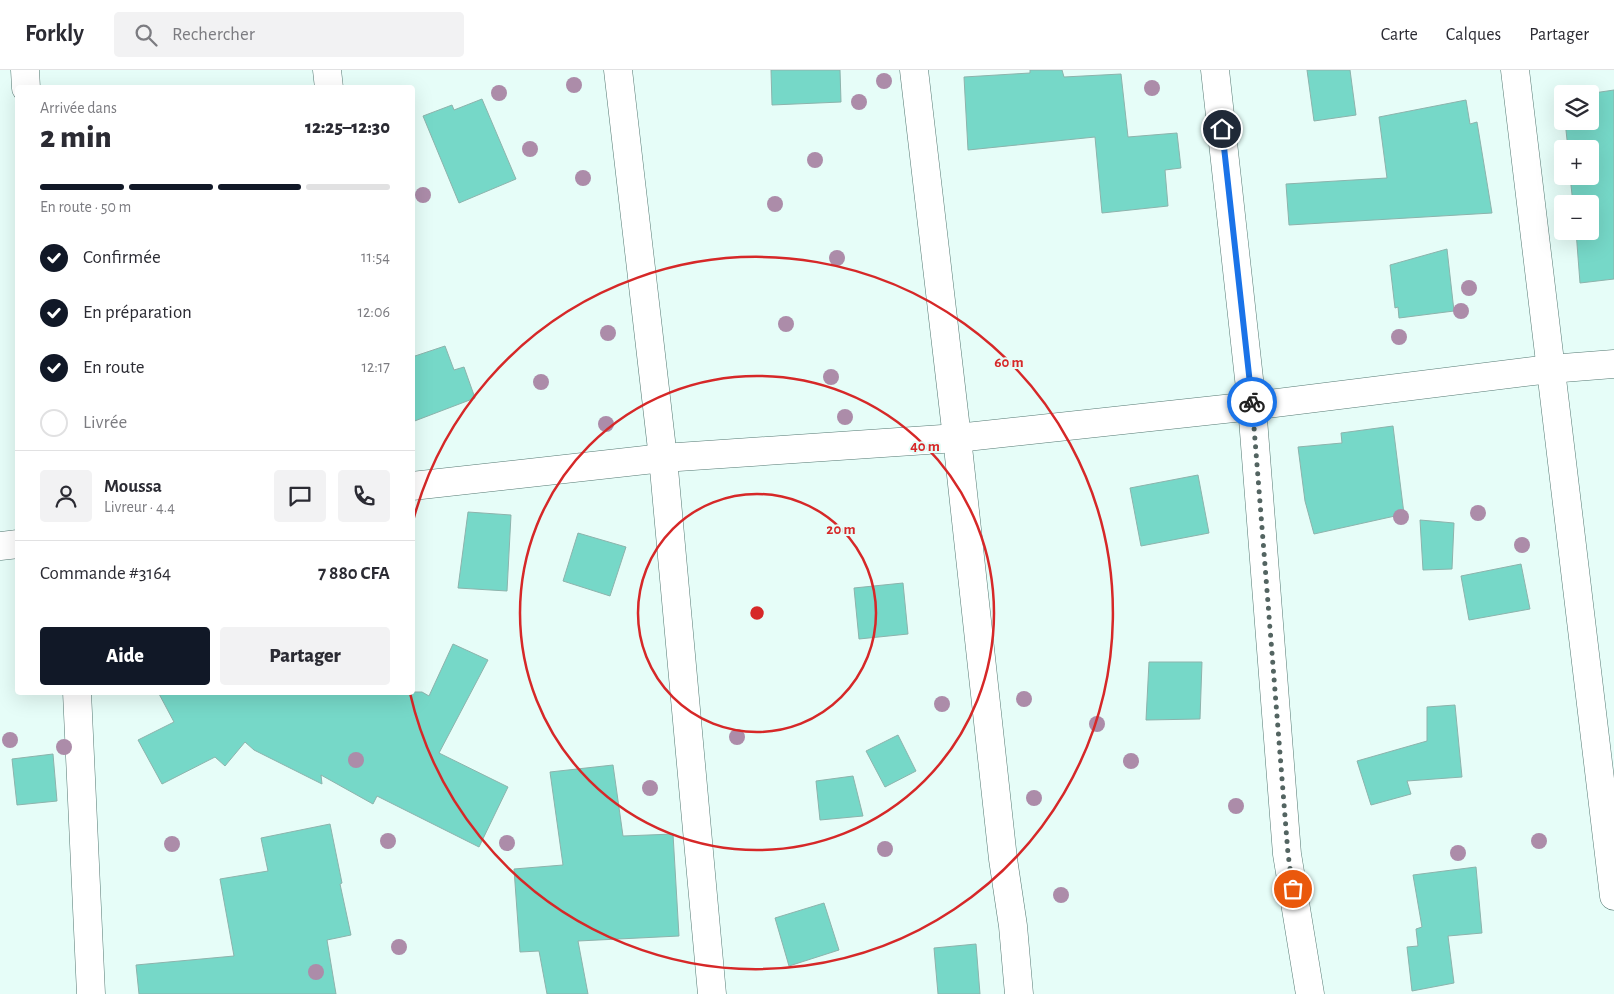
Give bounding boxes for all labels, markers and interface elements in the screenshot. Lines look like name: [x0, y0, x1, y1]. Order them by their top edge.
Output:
search box: [114, 12, 464, 57]
icon: search: [132, 21, 160, 49]
text: Forkly: [25, 22, 84, 46]
text: Rechercher: [172, 25, 255, 44]
text: Carte: [1381, 26, 1418, 44]
text: Calques: [1446, 26, 1501, 44]
text: Partager: [1529, 26, 1589, 44]
map controls: [1554, 85, 1599, 240]
button: layers: [1554, 85, 1599, 130]
text: Arrivée dans: [40, 100, 117, 116]
pin: [1201, 108, 1243, 150]
icon: home: [1208, 115, 1236, 143]
text: 12:25–12:30: [305, 118, 390, 137]
text: 2 min: [40, 121, 112, 153]
button: +: [1554, 140, 1599, 185]
button: −: [1554, 195, 1599, 240]
text: En route · 50 m: [40, 199, 131, 215]
icon: check: [40, 244, 68, 272]
text: Confirmée: [83, 248, 161, 267]
text: 11:54: [361, 249, 390, 265]
icon: check: [40, 299, 68, 327]
text: En préparation: [83, 303, 192, 322]
text: 12:06: [358, 304, 390, 320]
icon: check: [40, 354, 68, 382]
text: 60 m: [994, 355, 1024, 370]
text: En route: [83, 358, 145, 377]
text: 12:17: [361, 359, 390, 375]
courier: [1227, 377, 1277, 427]
icon: bike: [1238, 388, 1266, 416]
text: Livrée: [83, 413, 127, 432]
text: 40 m: [910, 439, 940, 454]
button: person: [40, 470, 92, 522]
button: chat: [274, 470, 326, 522]
button: phone: [338, 470, 390, 522]
text: Moussa: [104, 477, 162, 496]
text: Livreur · 4.4: [104, 499, 175, 515]
text: 20 m: [826, 522, 856, 537]
text: Commande #3164: [40, 564, 171, 583]
text: 7 880 CFA: [318, 564, 390, 583]
centre of rings: [748, 604, 766, 622]
button: Aide: [40, 627, 210, 685]
button: Partager: [220, 627, 390, 685]
pin: [1272, 868, 1314, 910]
icon: bag: [1279, 875, 1307, 903]

